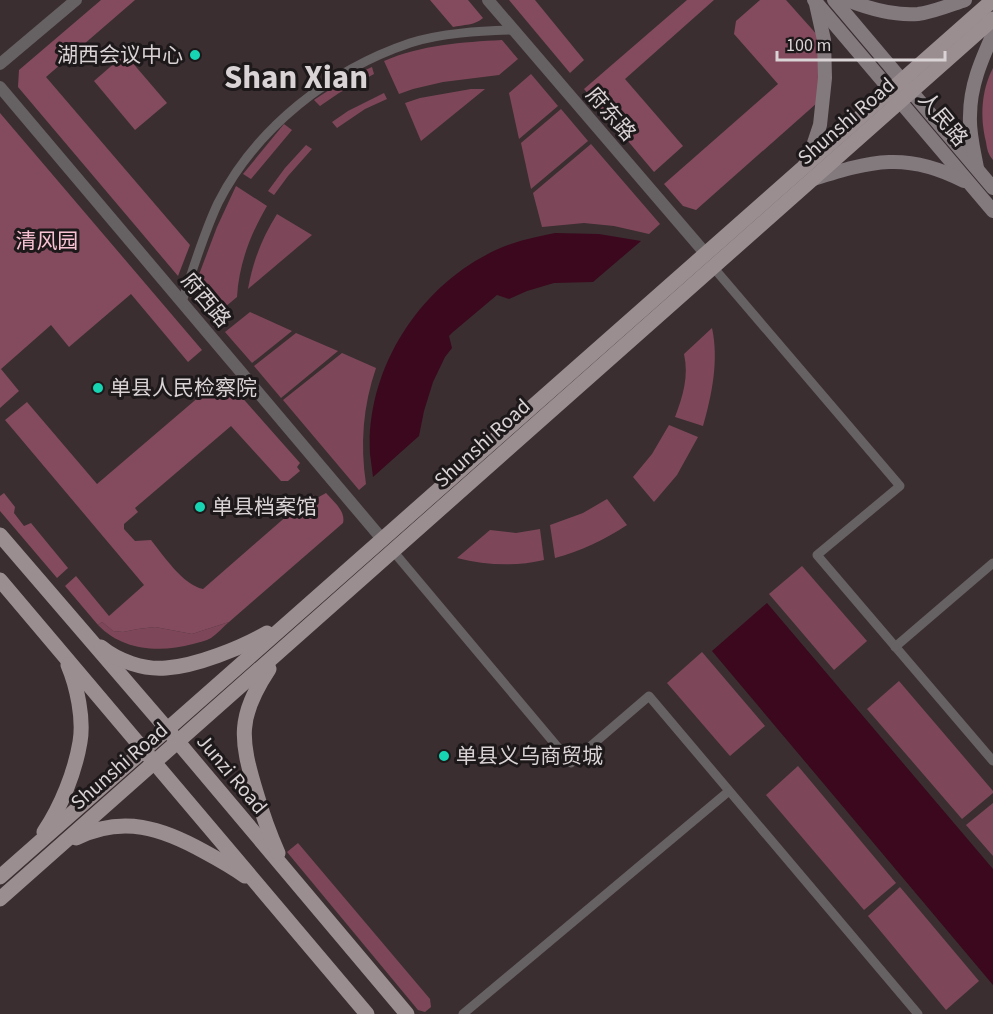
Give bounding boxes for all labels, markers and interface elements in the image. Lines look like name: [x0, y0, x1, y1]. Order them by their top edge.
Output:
scale bar: [777, 24, 945, 62]
text: 100 m: [786, 33, 831, 58]
place label: 湖西会议中心: [57, 40, 183, 70]
marker: 湖西会议中心: [188, 48, 202, 62]
district label: Shan Xian: [224, 54, 368, 101]
street label: Shunshi Road: [791, 70, 901, 172]
street label: 府东路: [579, 80, 643, 148]
street label: 人民路: [911, 85, 975, 153]
park label: 清风园: [16, 226, 79, 256]
street label: 府西路: [174, 266, 238, 334]
place label: 单县人民检察院: [110, 373, 257, 403]
marker: 单县人民检察院: [91, 381, 105, 395]
street label: Shunshi Road: [427, 392, 537, 494]
place label: 单县档案馆: [212, 492, 317, 522]
marker: 单县档案馆: [193, 500, 207, 514]
street label: Shunshi Road: [64, 715, 174, 817]
street label: Junzi Road: [190, 727, 274, 821]
place label: 单县义乌商贸城: [456, 741, 603, 771]
marker: 单县义乌商贸城: [437, 749, 451, 763]

